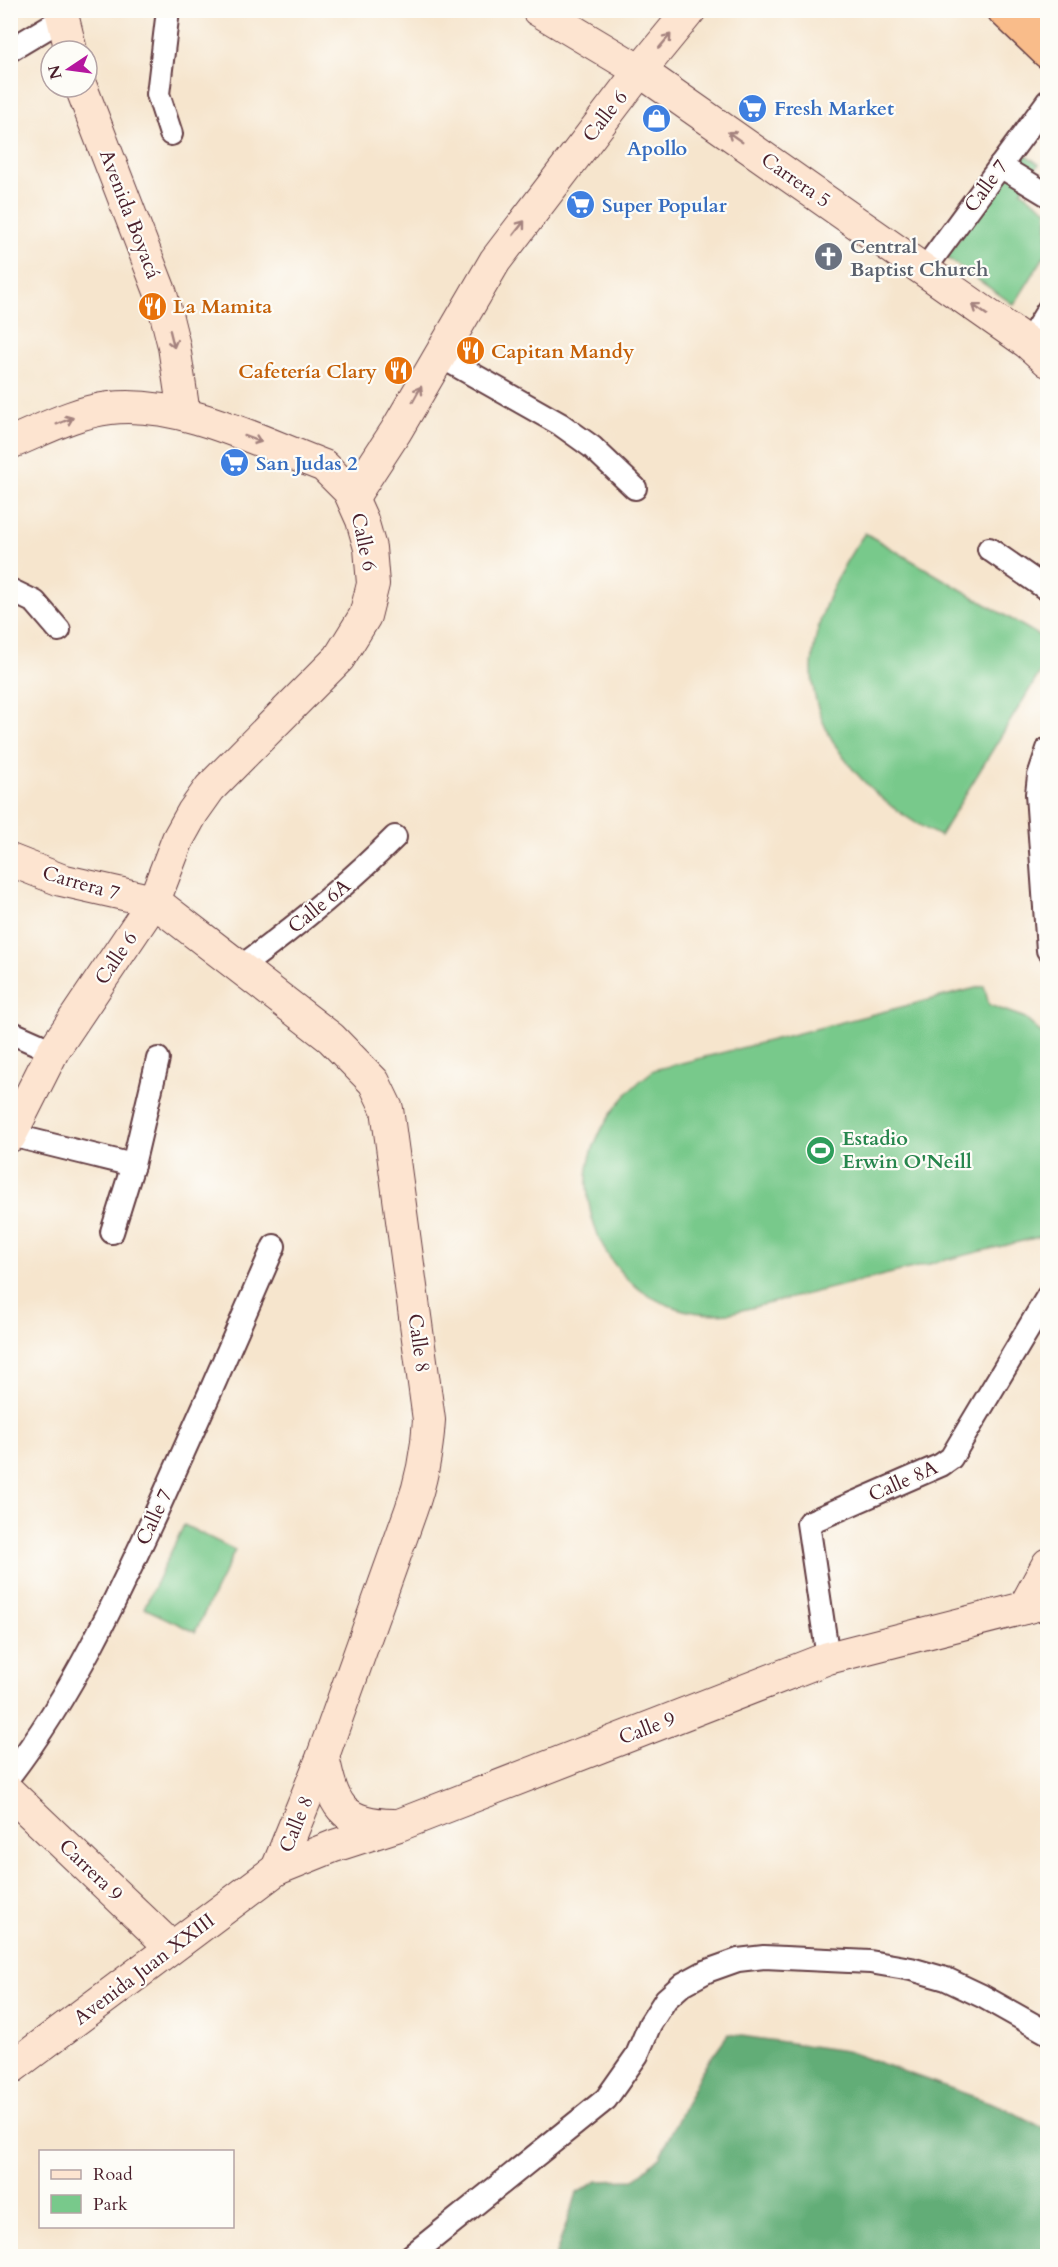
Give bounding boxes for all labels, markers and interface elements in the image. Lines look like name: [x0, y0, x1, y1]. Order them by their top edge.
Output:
one-way arrow: [658, 33, 671, 49]
north arrow: [39, 39, 99, 99]
text: N: [43, 63, 68, 81]
street label: Calle 6: [576, 85, 634, 147]
supermarket icon: Fresh Market: [737, 92, 769, 124]
place label: Fresh Market: [774, 95, 894, 122]
shop icon: Apollo: [641, 102, 673, 134]
one-way arrow: [727, 131, 743, 143]
place label: Apollo: [627, 135, 687, 162]
street label: Avenida Boyacá: [93, 145, 167, 283]
street label: Carrera 5: [756, 146, 836, 214]
street label: Calle 7: [958, 154, 1014, 218]
supermarket icon: Super Popular: [565, 189, 597, 221]
place label: Super Popular: [602, 192, 728, 219]
one-way arrow: [512, 220, 525, 236]
place label: Central Baptist Church: [850, 233, 989, 283]
church icon: Central Baptist Church: [813, 241, 845, 273]
restaurant icon: La Mamita: [136, 290, 168, 322]
place label: La Mamita: [173, 293, 272, 320]
one-way arrow: [972, 304, 989, 316]
one-way arrow: [167, 329, 179, 348]
restaurant icon: Capitan Mandy: [454, 335, 486, 367]
place label: Capitan Mandy: [491, 338, 635, 365]
restaurant icon: Cafetería Clary: [382, 355, 414, 387]
place label: Cafetería Clary: [238, 358, 378, 385]
one-way arrow: [411, 386, 423, 403]
one-way arrow: [55, 415, 73, 426]
one-way arrow: [243, 435, 262, 446]
supermarket icon: San Judas 2: [219, 447, 251, 479]
place label: San Judas 2: [256, 450, 357, 477]
street label: Calle 6: [345, 510, 383, 574]
street label: Carrera 7: [39, 859, 123, 907]
street label: Calle 6A: [282, 872, 356, 939]
street label: Calle 6: [88, 926, 144, 990]
place label: Estadio Erwin O'Neill: [842, 1125, 972, 1175]
sports icon: Estadio Erwin O'Neill: [805, 1134, 837, 1166]
street label: Calle 8: [402, 1312, 436, 1374]
street label: Calle 8A: [864, 1454, 943, 1508]
street label: Calle 7: [129, 1485, 179, 1549]
street label: Calle 9: [615, 1705, 679, 1751]
street label: Calle 8: [272, 1792, 320, 1856]
street label: Carrera 9: [53, 1833, 129, 1907]
street label: Avenida Juan XXIII: [68, 1907, 220, 2031]
legend: [39, 2150, 234, 2228]
text: Road: [93, 2162, 133, 2187]
text: Park: [93, 2192, 128, 2217]

